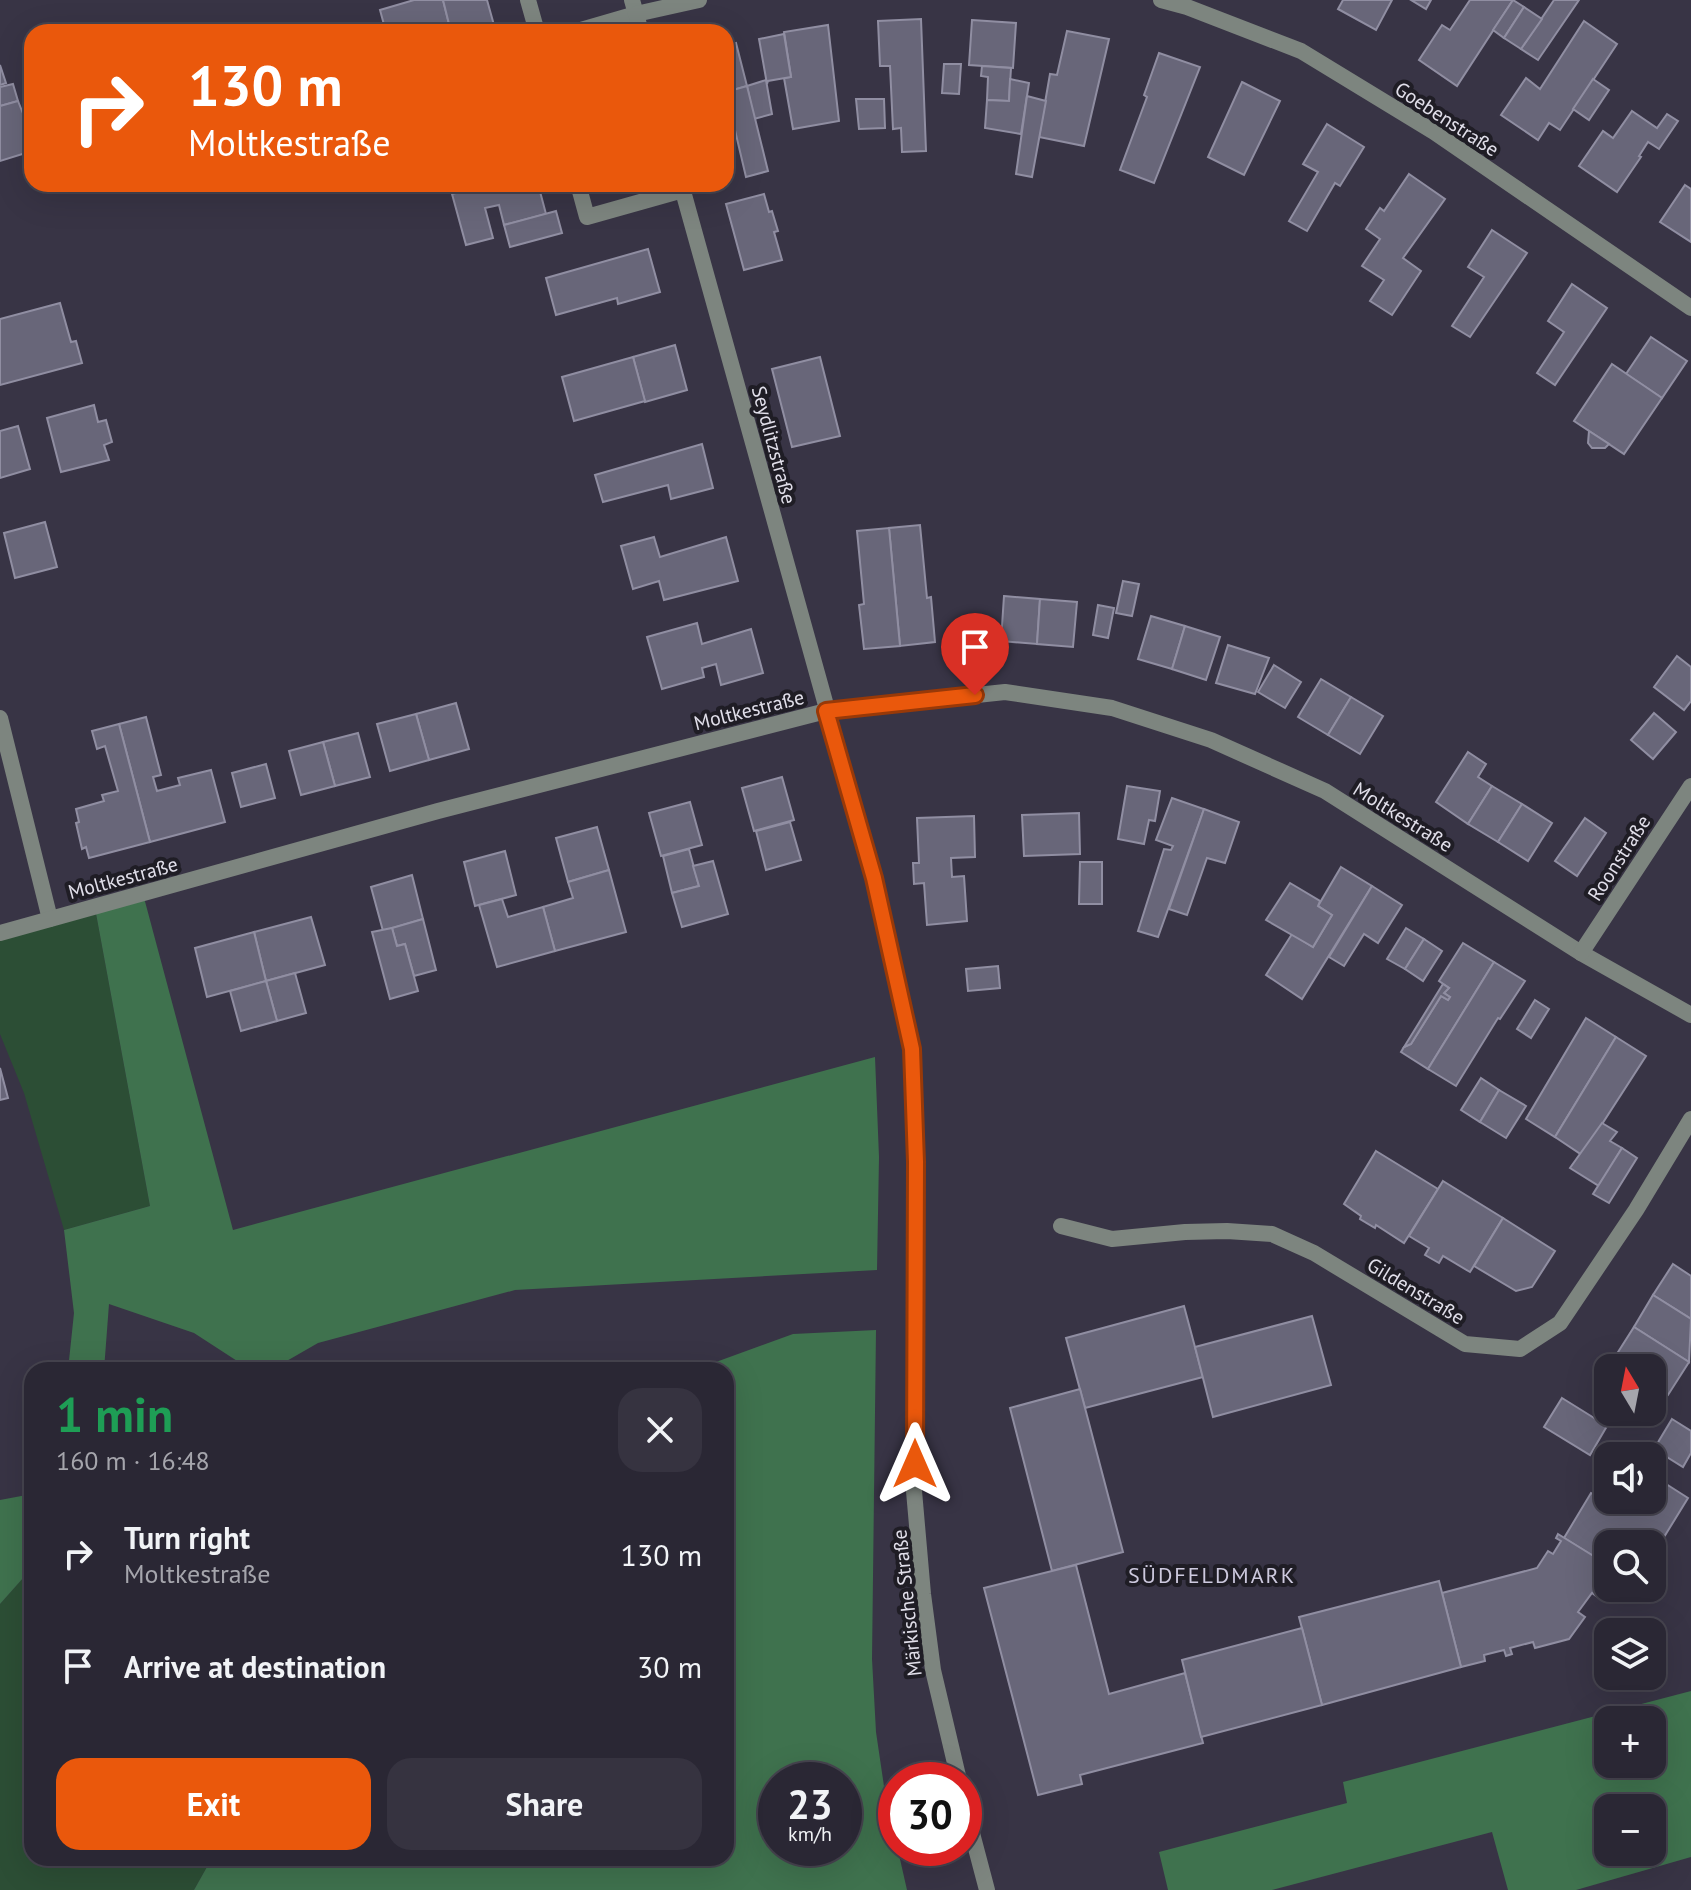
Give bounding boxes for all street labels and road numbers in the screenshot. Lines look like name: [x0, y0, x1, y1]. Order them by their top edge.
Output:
street label: Goebenstraße: [1390, 76, 1504, 162]
street label: Seydlitzstraße: [746, 383, 802, 507]
street label: Moltkestraße: [691, 684, 807, 736]
street label: Moltkestraße: [1348, 776, 1458, 858]
street label: Roonstraße: [1582, 810, 1656, 906]
street label: Moltkestraße: [65, 851, 181, 905]
street label: Gildenstraße: [1362, 1252, 1470, 1330]
street label: Märkische Straße: [886, 1528, 928, 1678]

